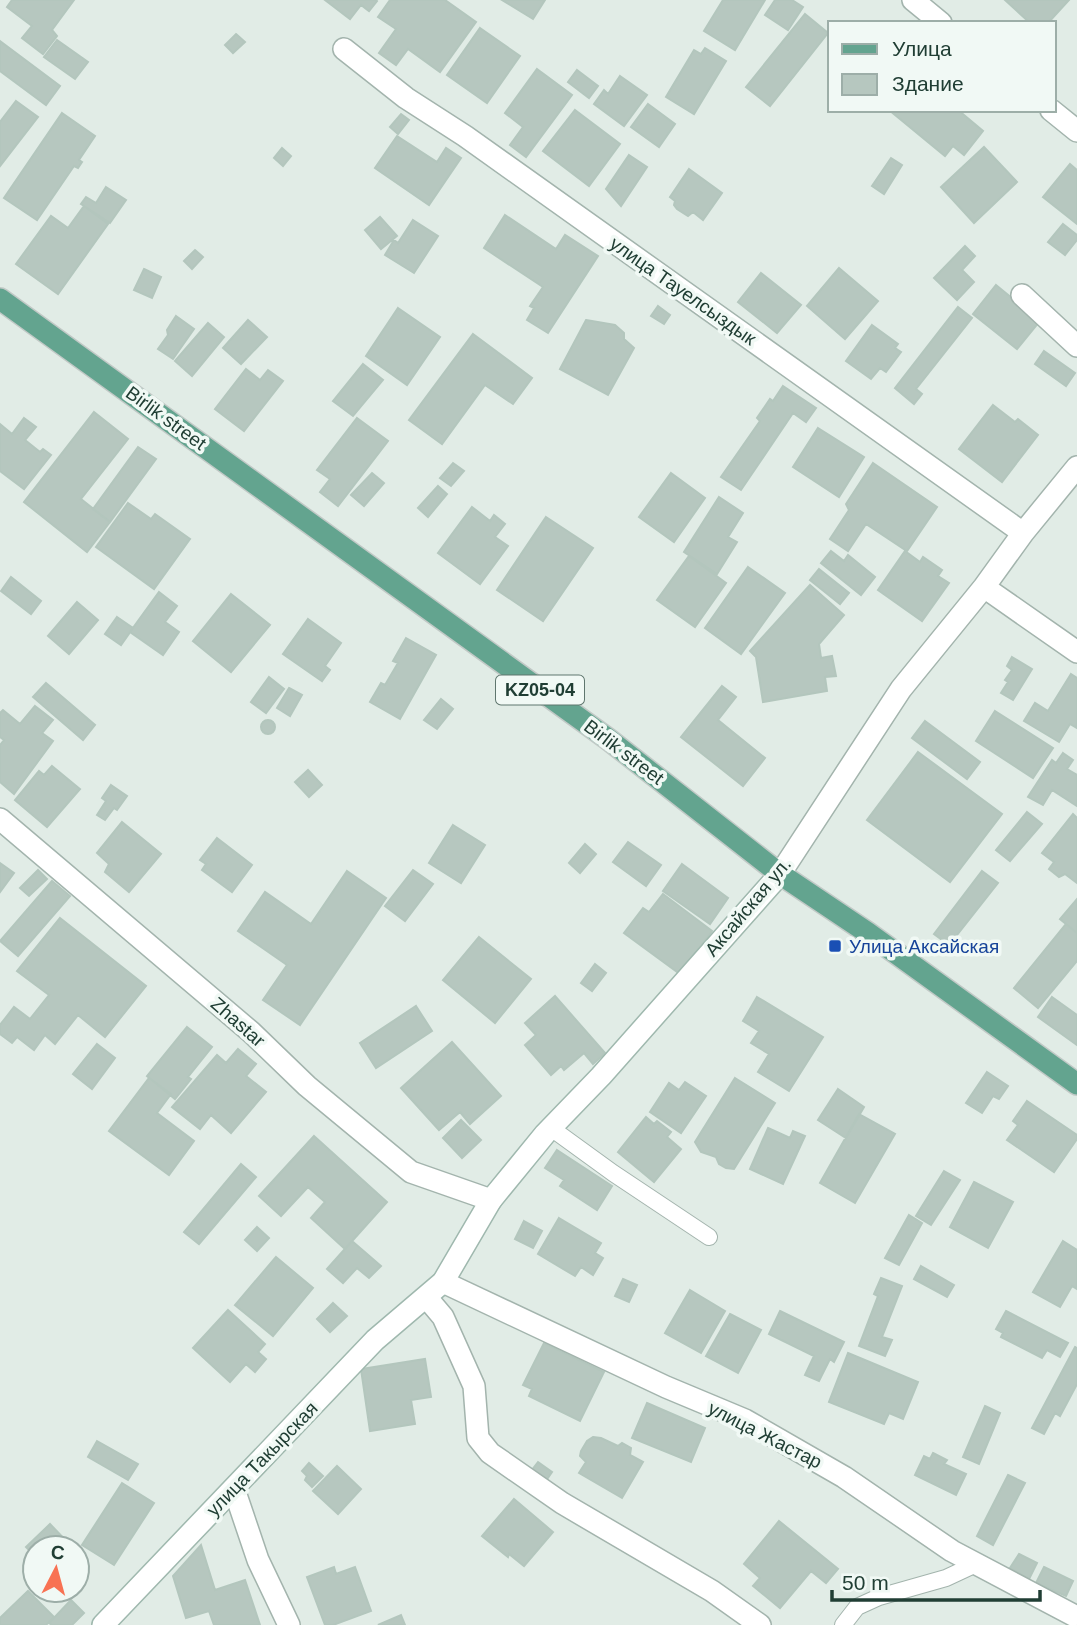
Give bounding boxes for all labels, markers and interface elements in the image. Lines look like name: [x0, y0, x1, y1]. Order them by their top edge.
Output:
legend: [828, 21, 1056, 112]
text: Улица: [892, 37, 952, 60]
text: Здание: [892, 72, 964, 95]
street label: улица Тауелсыздык: [606, 233, 761, 350]
street label: Birlik street: [122, 382, 211, 455]
road number: KZ05-04: [496, 676, 584, 704]
street label: Birlik street: [580, 715, 668, 789]
street label: Аксайская ул.: [701, 854, 795, 960]
place label: Улица Аксайская: [849, 936, 999, 957]
marker: Улица Аксайская: [827, 938, 843, 954]
street label: Zhastar: [207, 993, 270, 1051]
street label: улица Жастар: [705, 1397, 825, 1473]
street label: улица Такырская: [202, 1398, 322, 1520]
north arrow: [21, 1534, 91, 1604]
text: С: [50, 1541, 66, 1564]
scale bar: [832, 1558, 1040, 1602]
text: 50 m: [842, 1571, 889, 1594]

